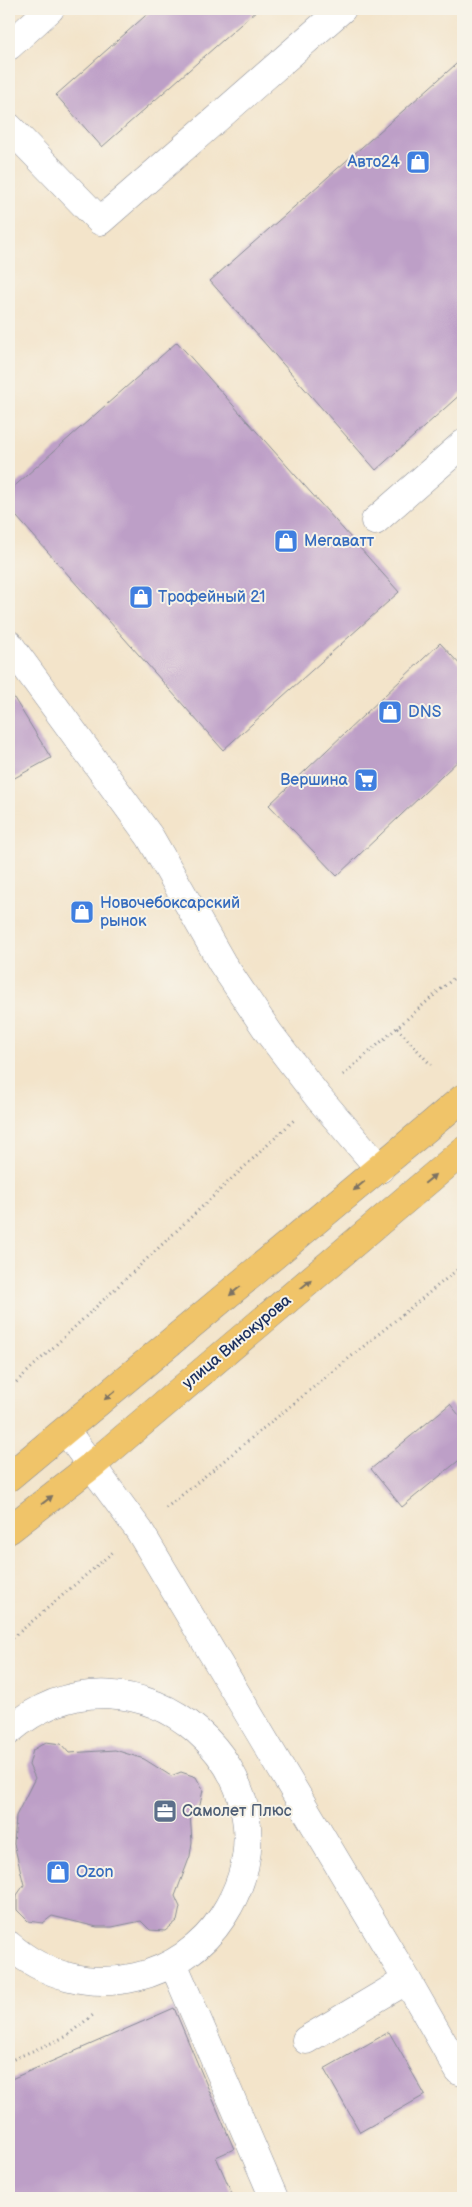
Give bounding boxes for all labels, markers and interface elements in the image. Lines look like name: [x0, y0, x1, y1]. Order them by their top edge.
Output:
shop icon: Авто24: [405, 149, 431, 175]
place label: Авто24: [347, 153, 400, 172]
shop icon: Мегаватт: [273, 528, 299, 554]
place label: Мегаватт: [304, 532, 375, 551]
shop icon: Трофейный 21: [128, 584, 154, 610]
place label: Трофейный 21: [158, 588, 266, 607]
shop icon: DNS: [377, 699, 403, 725]
place label: DNS: [408, 703, 441, 722]
supermarket icon: Вершина: [353, 767, 379, 793]
place label: Вершина: [280, 771, 349, 790]
place label: Новочебоксарский рынок: [100, 894, 240, 931]
shop icon: Новочебоксарский рынок: [69, 899, 95, 925]
one-way arrow: [424, 1173, 436, 1185]
one-way arrow: [353, 1181, 366, 1192]
one-way arrow: [300, 1278, 313, 1289]
one-way arrow: [228, 1285, 241, 1296]
street label: улица Винокурова: [179, 1291, 296, 1393]
one-way arrow: [104, 1389, 117, 1400]
one-way arrow: [40, 1495, 54, 1505]
office icon: Самолет Плюс: [152, 1798, 178, 1824]
place label: Самолет Плюс: [182, 1802, 292, 1821]
shop icon: Ozon: [45, 1859, 71, 1885]
place label: Ozon: [76, 1863, 114, 1882]

